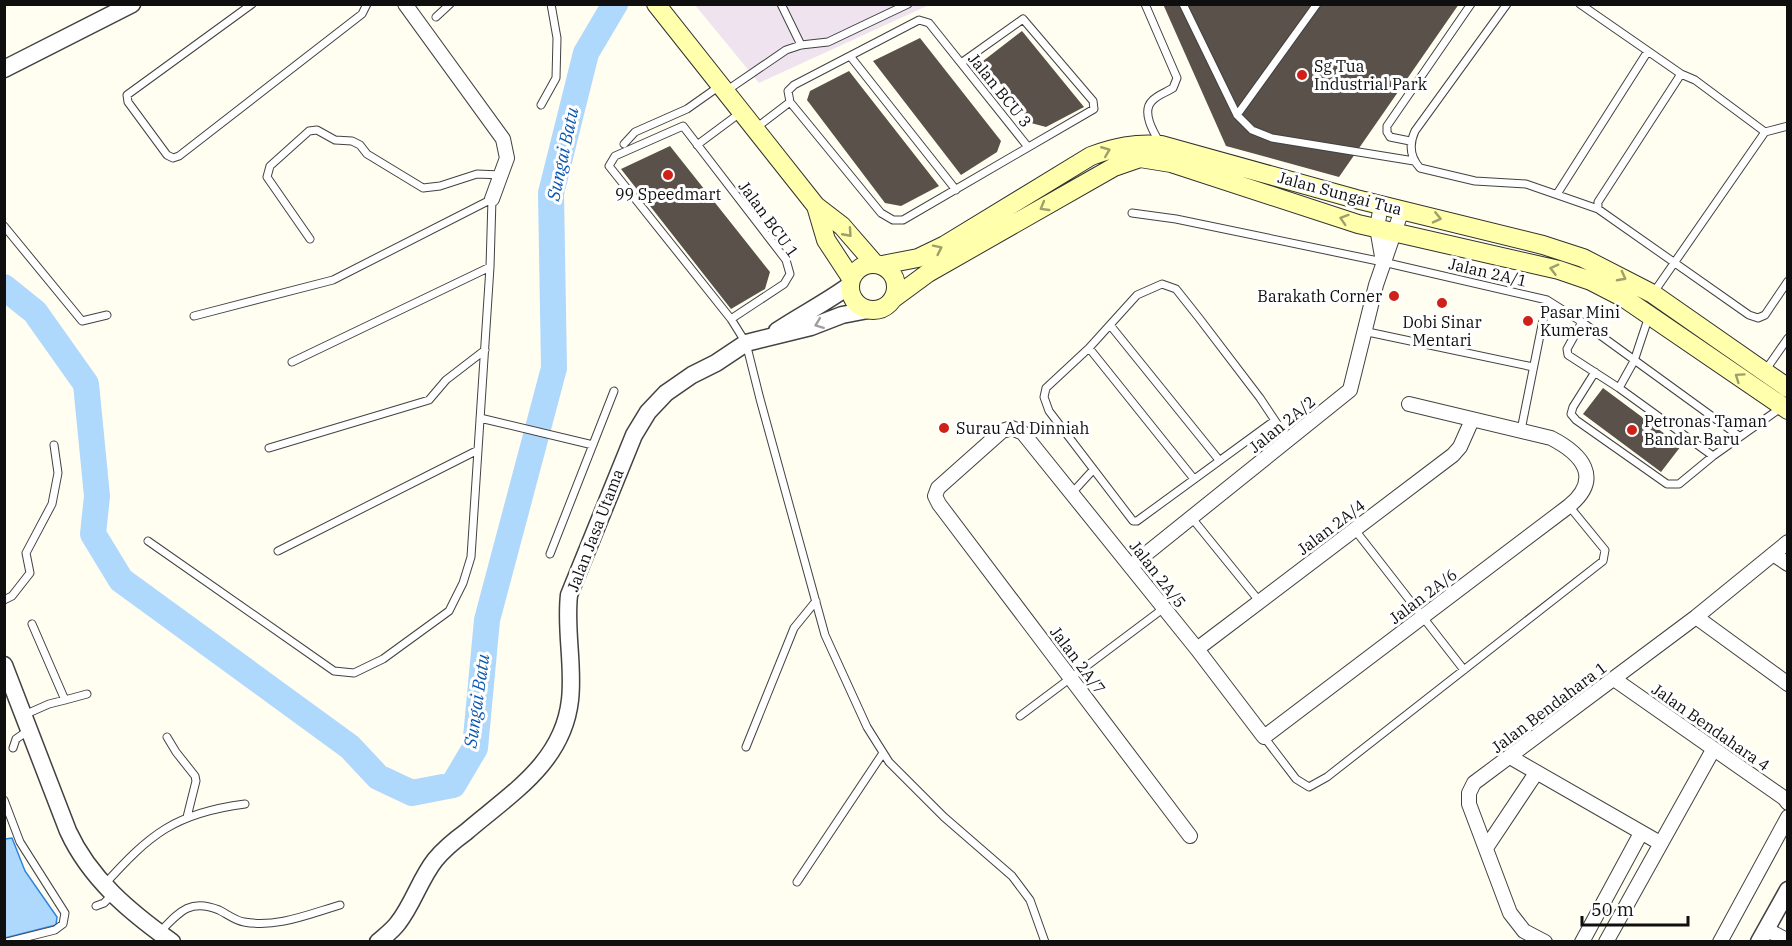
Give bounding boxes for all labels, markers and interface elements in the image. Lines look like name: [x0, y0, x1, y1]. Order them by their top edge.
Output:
street label: Jalan BCU 3: [964, 49, 1036, 131]
place label: Sg Tua Industrial Park: [1314, 56, 1428, 94]
marker: Sg Tua Industrial Park: [1295, 68, 1309, 82]
water label: Sungai Batu: [541, 104, 584, 204]
one-way arrow: [1100, 145, 1111, 158]
street label: Jalan Sungai Tua: [1276, 167, 1405, 219]
marker: 99 Speedmart: [661, 168, 675, 182]
street label: Jalan BCU 1: [735, 177, 803, 261]
place label: 99 Speedmart: [615, 184, 721, 204]
one-way arrow: [1040, 200, 1050, 211]
one-way arrow: [1432, 211, 1442, 224]
one-way arrow: [1339, 214, 1350, 226]
one-way arrow: [841, 226, 852, 236]
one-way arrow: [931, 244, 942, 256]
street label: Jalan 2A/1: [1447, 253, 1529, 291]
one-way arrow: [1549, 263, 1559, 276]
one-way arrow: [1616, 270, 1627, 282]
place label: Barakath Corner: [1257, 286, 1382, 306]
marker: Barakath Corner: [1387, 289, 1401, 303]
marker: Dobi Sinar Mentari: [1435, 296, 1449, 310]
place label: Pasar Mini Kumeras: [1540, 302, 1620, 340]
place label: Dobi Sinar Mentari: [1402, 312, 1482, 350]
marker: Pasar Mini Kumeras: [1521, 314, 1535, 328]
one-way arrow: [814, 317, 825, 329]
one-way arrow: [1735, 373, 1746, 384]
street label: Jalan 2A/2: [1245, 391, 1319, 457]
place label: Petronas Taman Bandar Baru: [1644, 411, 1767, 449]
place label: Surau Ad Dinniah: [956, 418, 1090, 438]
marker: Surau Ad Dinniah: [937, 421, 951, 435]
marker: Petronas Taman Bandar Baru: [1625, 423, 1639, 437]
street label: Jalan Jasa Utama: [562, 466, 628, 594]
street label: Jalan 2A/4: [1293, 495, 1369, 559]
street label: Jalan 2A/5: [1126, 536, 1190, 612]
street label: Jalan 2A/6: [1385, 564, 1461, 628]
street label: Jalan 2A/7: [1046, 622, 1110, 698]
water label: Sungai Batu: [458, 652, 495, 750]
street label: Jalan Bendahara 1: [1487, 657, 1611, 757]
street label: Jalan Bendahara 4: [1648, 679, 1774, 775]
scale bar: [1582, 889, 1688, 927]
text: 50 m: [1591, 898, 1634, 921]

